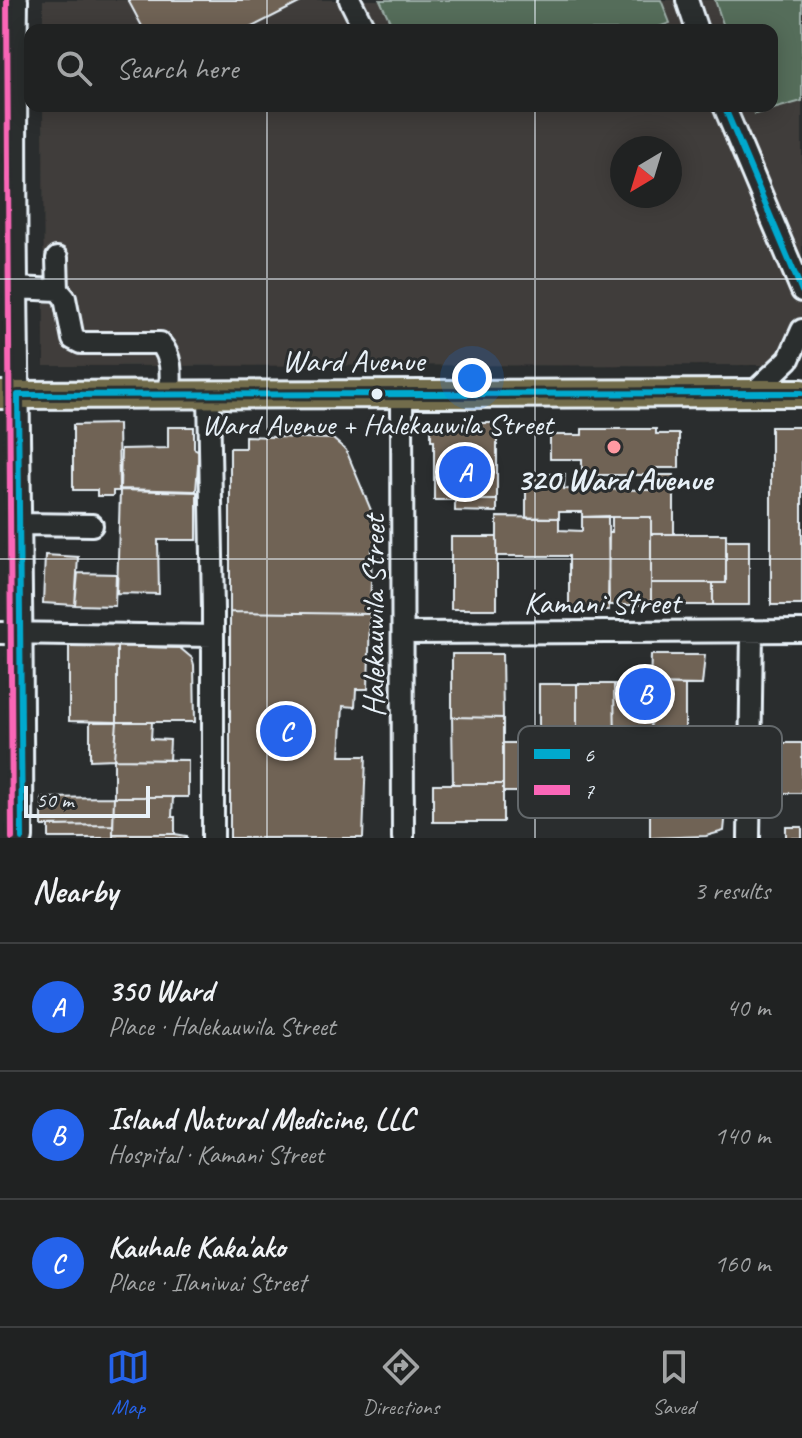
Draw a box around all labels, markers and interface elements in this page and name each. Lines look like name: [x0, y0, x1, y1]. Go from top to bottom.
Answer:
search box: [24, 24, 778, 112]
icon: search: [52, 46, 96, 90]
text: Search here: [116, 49, 238, 87]
north arrow: [610, 136, 682, 208]
street label: Ward Avenue: [282, 340, 427, 381]
your location: [452, 358, 492, 398]
marker: Ward Avenue + Halekauwila Street: [369, 386, 385, 402]
place label: Ward Avenue + Halekauwila Street: [201, 405, 556, 443]
marker: 320 Ward Avenue: [605, 438, 623, 456]
pin: A: [439, 442, 491, 502]
place label: 320 Ward Avenue: [516, 459, 715, 500]
street label: Halekauwila Street: [353, 511, 394, 717]
street label: Kamani Street: [524, 582, 684, 623]
pin: B: [619, 664, 671, 724]
pin: C: [260, 701, 312, 761]
legend: [518, 726, 782, 818]
text: 6: [584, 741, 595, 769]
text: 7: [584, 777, 595, 805]
scale bar: [24, 782, 150, 818]
text: 50 m: [36, 786, 73, 814]
text: Nearby: [32, 869, 118, 912]
text: 3 results: [694, 874, 770, 907]
text: 350 Ward: [108, 972, 213, 1010]
text: A: [51, 991, 65, 1024]
text: 40 m: [726, 991, 770, 1024]
text: Place · Halekauwila Street: [108, 1010, 335, 1043]
text: Island Natural Medicine, LLC: [108, 1100, 414, 1138]
text: B: [51, 1119, 65, 1152]
text: 140 m: [714, 1119, 770, 1152]
text: Hospital · Kamani Street: [108, 1138, 324, 1171]
text: Kauhale Kaka'ako: [108, 1228, 285, 1266]
text: C: [52, 1247, 64, 1280]
text: 160 m: [714, 1247, 770, 1280]
text: Place · Ilaniwai Street: [108, 1266, 306, 1299]
tab: Map: [106, 1345, 150, 1421]
tab: Directions: [363, 1345, 439, 1421]
tab: Saved: [652, 1345, 696, 1421]

